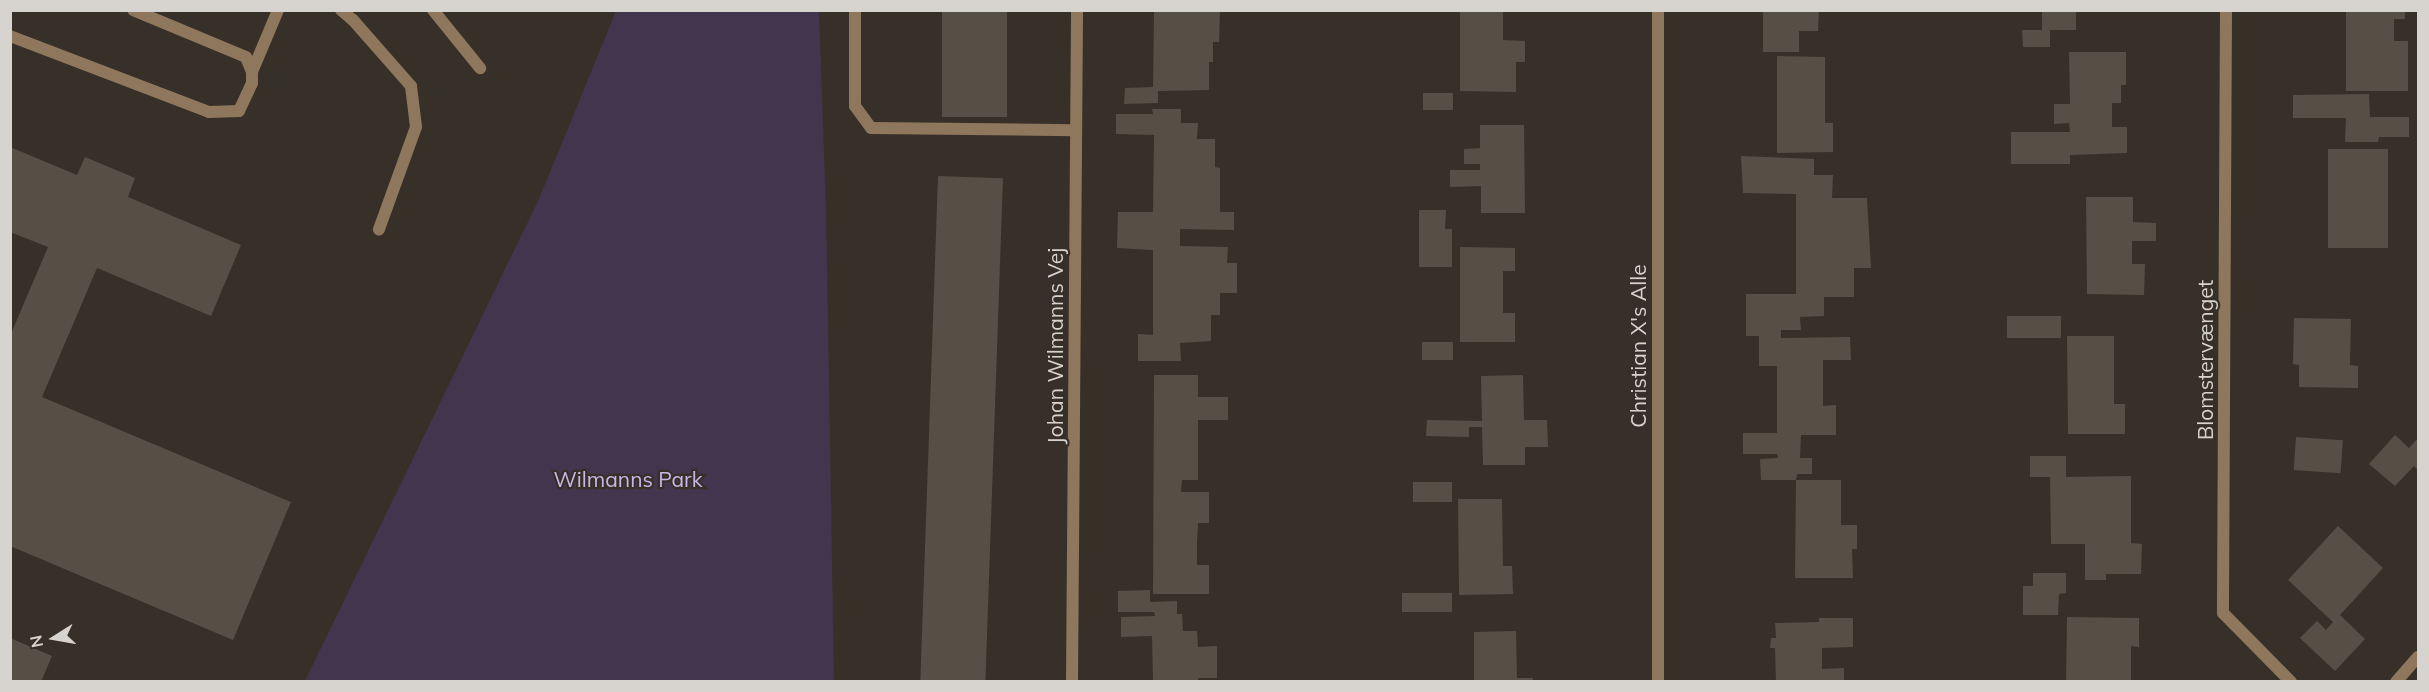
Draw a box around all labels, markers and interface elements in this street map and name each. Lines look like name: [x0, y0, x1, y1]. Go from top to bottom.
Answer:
street label: Johan Wilmanns Vej: [1042, 248, 1068, 444]
street label: Christian X's Alle: [1625, 264, 1651, 428]
street label: Blomstervænget: [2192, 280, 2218, 440]
park label: Wilmanns Park: [553, 466, 703, 492]
north arrow: [24, 608, 84, 668]
text: N: [25, 634, 47, 649]

